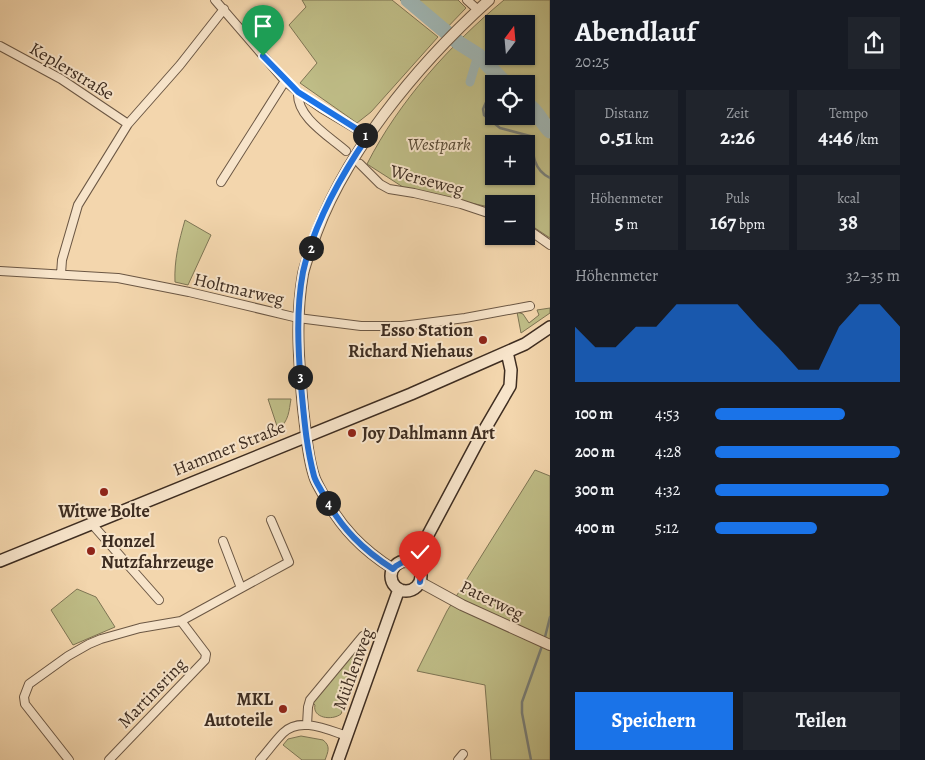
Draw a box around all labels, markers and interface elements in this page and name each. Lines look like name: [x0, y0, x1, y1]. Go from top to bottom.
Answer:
pin: [242, 5, 284, 56]
icon: arrive: [249, 12, 277, 40]
text: Abendlauf: [575, 13, 696, 51]
north arrow: [485, 15, 535, 65]
map controls: [485, 15, 535, 245]
button: share: [848, 17, 900, 69]
street label: Keplerstraße: [25, 36, 119, 106]
text: 20:25: [575, 51, 609, 73]
button: locate: [485, 75, 535, 125]
text: Distanz: [604, 104, 649, 123]
text: Zeit: [726, 104, 749, 123]
text: Tempo: [829, 104, 868, 123]
pin: 1: [352, 122, 378, 148]
text: 0.51: [599, 123, 632, 151]
text: 2:26: [720, 123, 755, 151]
text: 4:46: [818, 123, 853, 151]
text: 1: [363, 126, 368, 145]
text: km: [632, 130, 654, 149]
text: /km: [853, 130, 879, 149]
park label: Westpark: [407, 132, 471, 156]
button: +: [485, 135, 535, 185]
street label: Werseweg: [387, 158, 466, 201]
text: Höhenmeter: [590, 189, 663, 208]
text: Puls: [725, 189, 750, 208]
text: kcal: [837, 189, 860, 208]
button: −: [485, 195, 535, 245]
text: 5: [615, 208, 624, 236]
text: 167: [710, 208, 736, 236]
text: 38: [839, 208, 858, 236]
text: m: [624, 215, 638, 234]
text: bpm: [736, 215, 765, 234]
pin: 2: [298, 236, 324, 260]
text: 2: [308, 239, 315, 258]
text: Höhenmeter: [575, 265, 658, 287]
text: 32–35 m: [846, 265, 900, 287]
street label: Holtmarweg: [191, 267, 287, 311]
place label: Esso Station Richard Niehaus: [348, 318, 473, 363]
marker: Esso Station Richard Niehaus: [477, 334, 489, 346]
pin: 3: [288, 364, 312, 390]
text: 3: [297, 368, 304, 387]
text: 100 m: [575, 403, 613, 425]
text: 4:53: [655, 403, 680, 425]
street label: Hammer Straße: [169, 415, 289, 481]
place label: Joy Dahlmann Art: [362, 421, 495, 445]
marker: Joy Dahlmann Art: [346, 427, 358, 439]
text: 200 m: [575, 441, 615, 463]
text: 4:28: [655, 441, 681, 463]
text: 300 m: [575, 479, 614, 501]
text: 4:32: [655, 479, 680, 501]
marker: Witwe Bolte: [98, 486, 110, 498]
pin: 4: [316, 490, 340, 516]
text: 4: [325, 494, 332, 513]
place label: Witwe Bolte: [57, 499, 150, 523]
text: 400 m: [575, 517, 615, 539]
text: 5:12: [655, 517, 679, 539]
place label: Honzel Nutzfahrzeuge: [101, 529, 214, 574]
pin: [399, 531, 441, 582]
icon: check: [406, 538, 434, 566]
marker: Honzel Nutzfahrzeuge: [85, 545, 97, 557]
street label: Paterweg: [456, 574, 528, 626]
street label: Mühlenweg: [327, 625, 379, 713]
street label: Martinsring: [112, 653, 192, 733]
place label: MKL Autoteile: [203, 687, 273, 732]
button: Speichern: [575, 692, 733, 750]
button: Teilen: [743, 692, 900, 750]
marker: MKL Autoteile: [277, 703, 289, 715]

